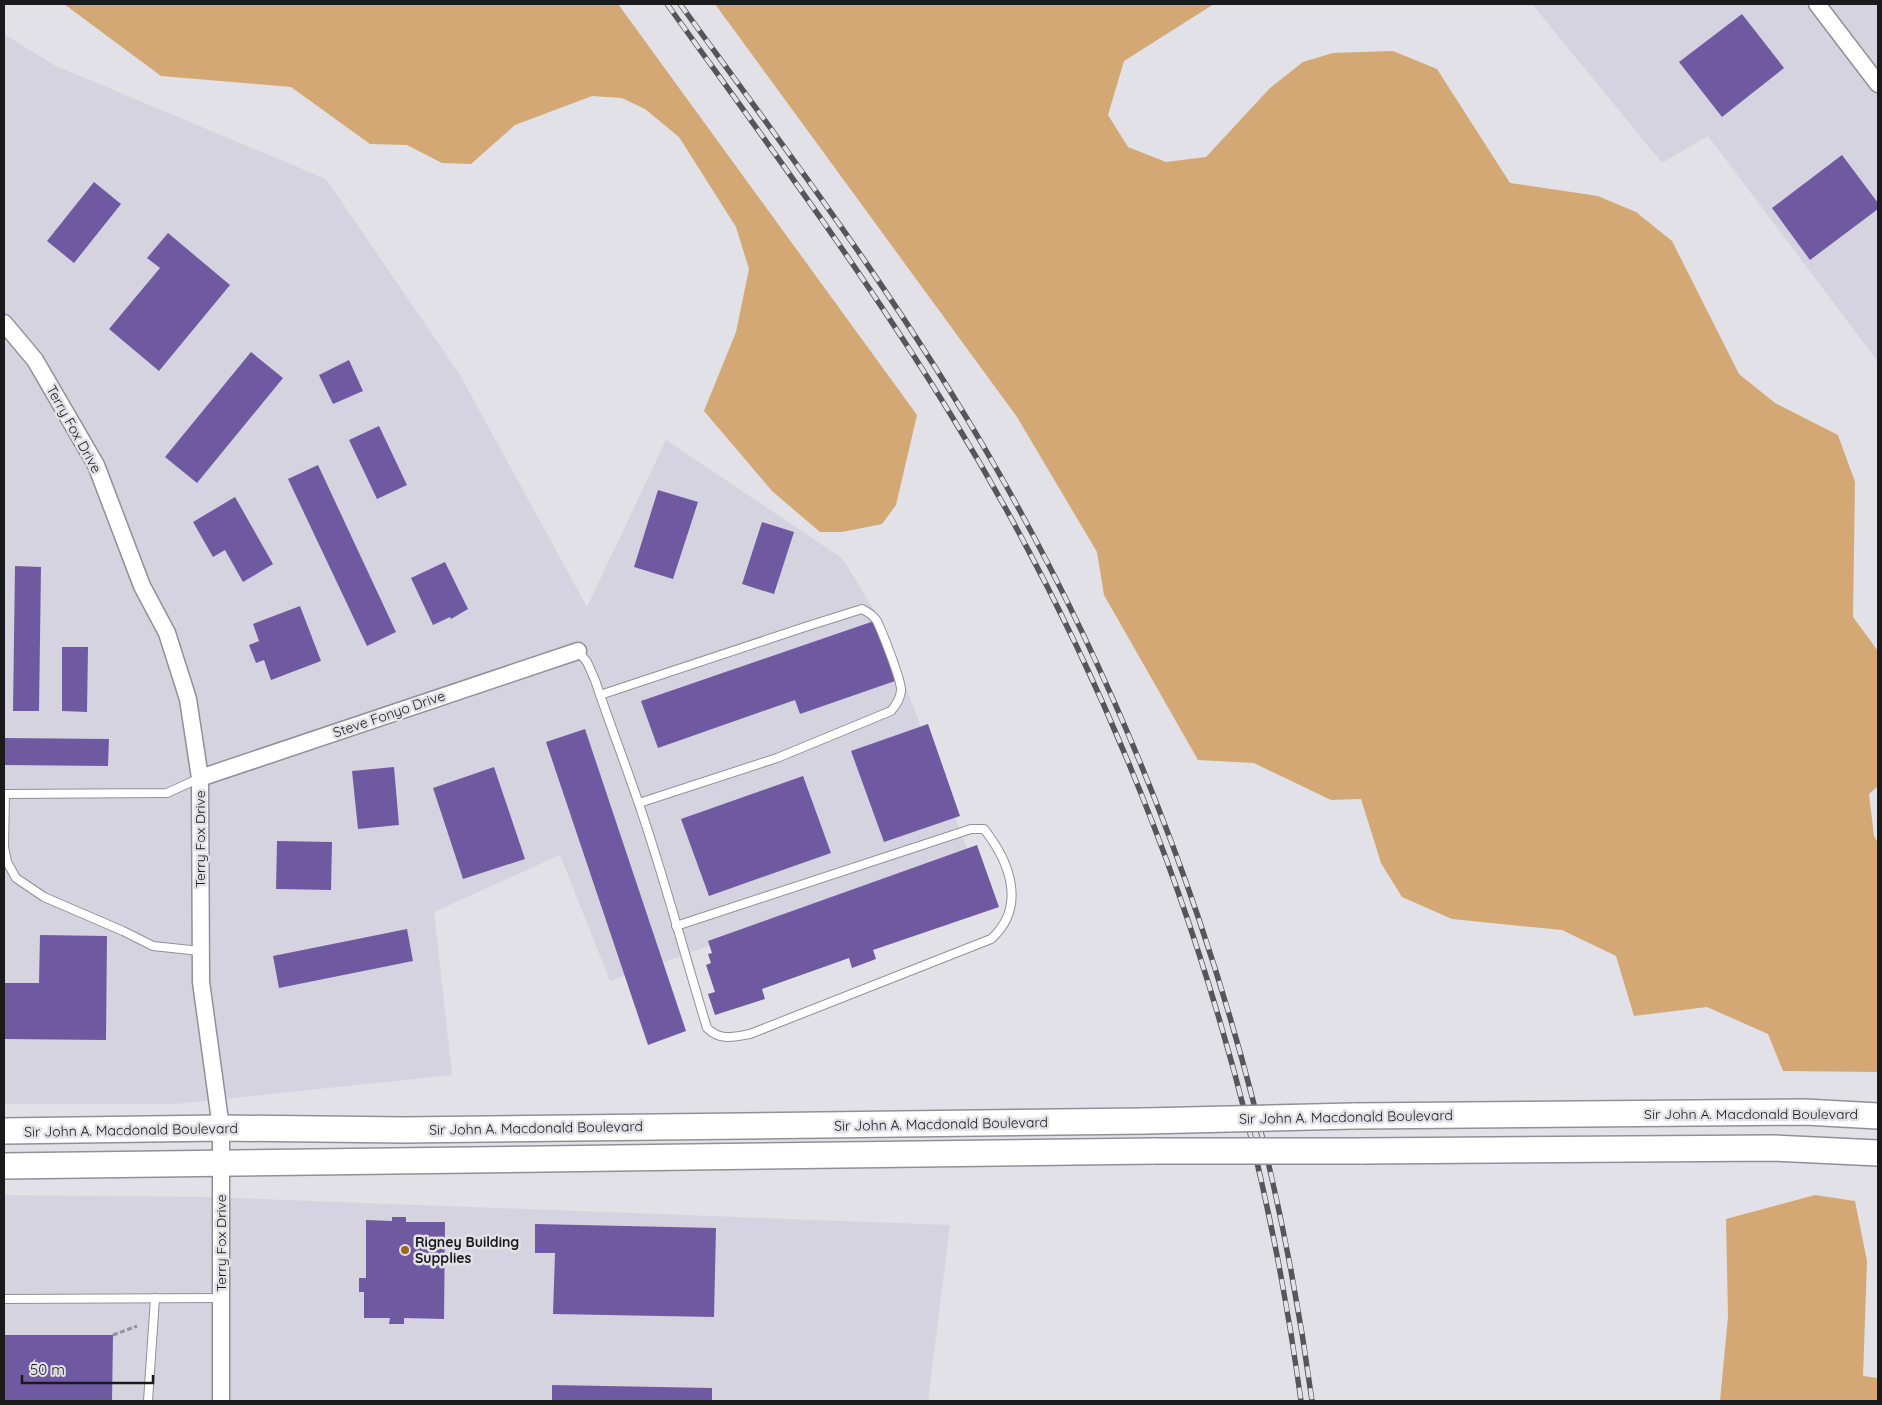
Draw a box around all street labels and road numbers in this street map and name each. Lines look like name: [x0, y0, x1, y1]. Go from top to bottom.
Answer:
street label: Terry Fox Drive: [42, 382, 106, 476]
street label: Steve Fonyo Drive: [331, 686, 448, 742]
street label: Terry Fox Drive: [191, 790, 209, 888]
street label: Sir John A. Macdonald Boulevard: [1644, 1105, 1858, 1123]
street label: Sir John A. Macdonald Boulevard: [1239, 1106, 1453, 1128]
street label: Sir John A. Macdonald Boulevard: [834, 1113, 1048, 1135]
street label: Sir John A. Macdonald Boulevard: [429, 1117, 643, 1139]
street label: Sir John A. Macdonald Boulevard: [24, 1119, 238, 1141]
street label: Terry Fox Drive: [212, 1194, 230, 1292]

